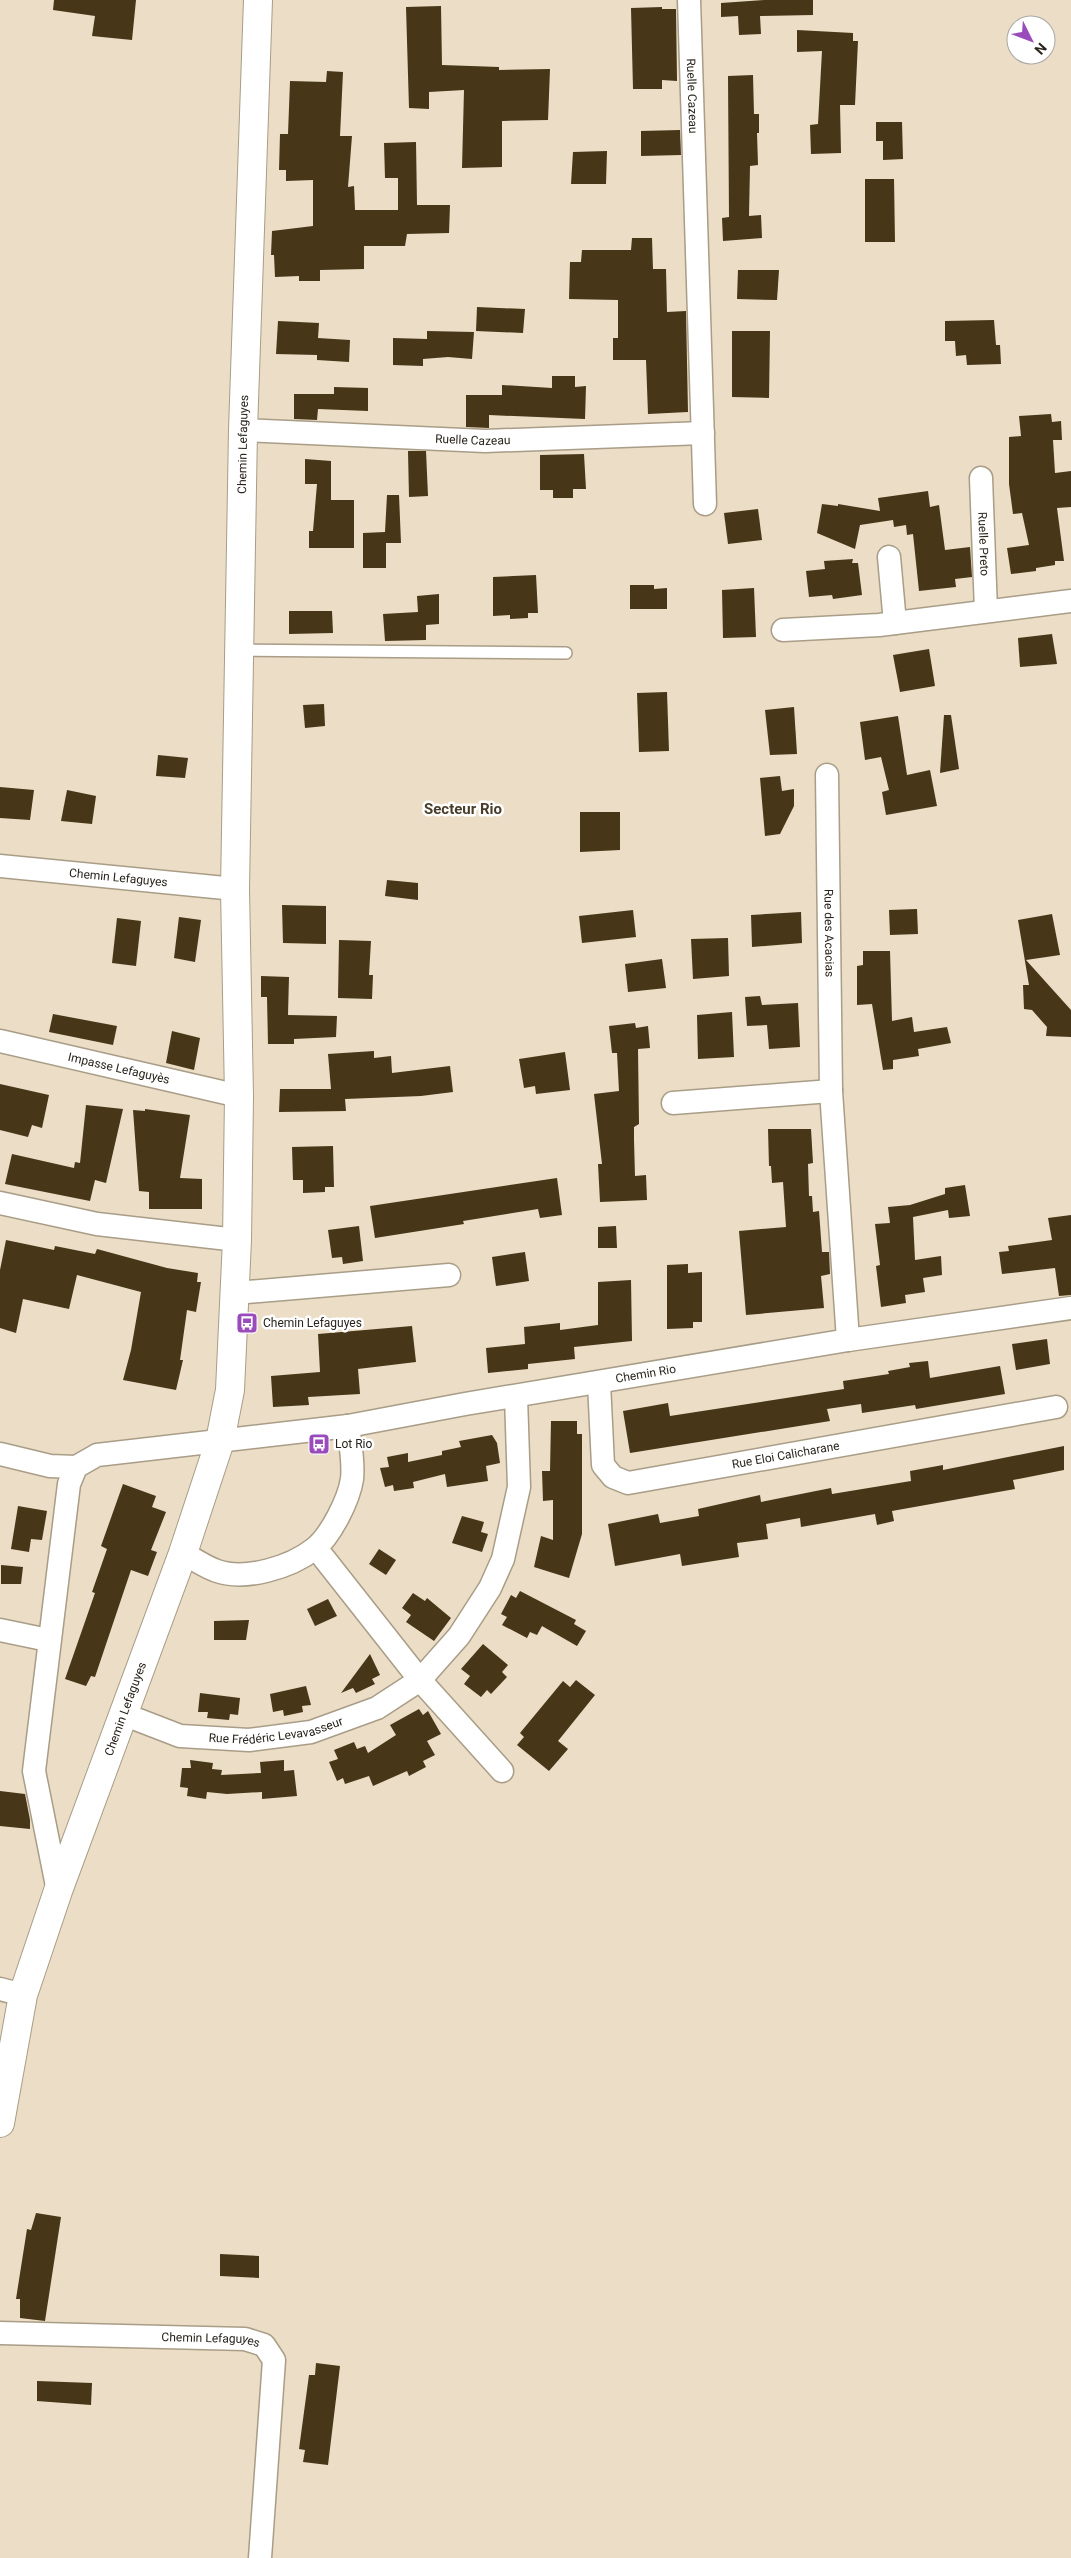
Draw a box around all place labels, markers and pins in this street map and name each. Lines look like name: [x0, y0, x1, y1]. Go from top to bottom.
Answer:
bus stop icon: Chemin Lefaguyes: [235, 1311, 259, 1335]
place label: Chemin Lefaguyes: [263, 1316, 362, 1330]
bus stop icon: Lot Rio: [307, 1432, 331, 1456]
place label: Lot Rio: [335, 1437, 373, 1451]

